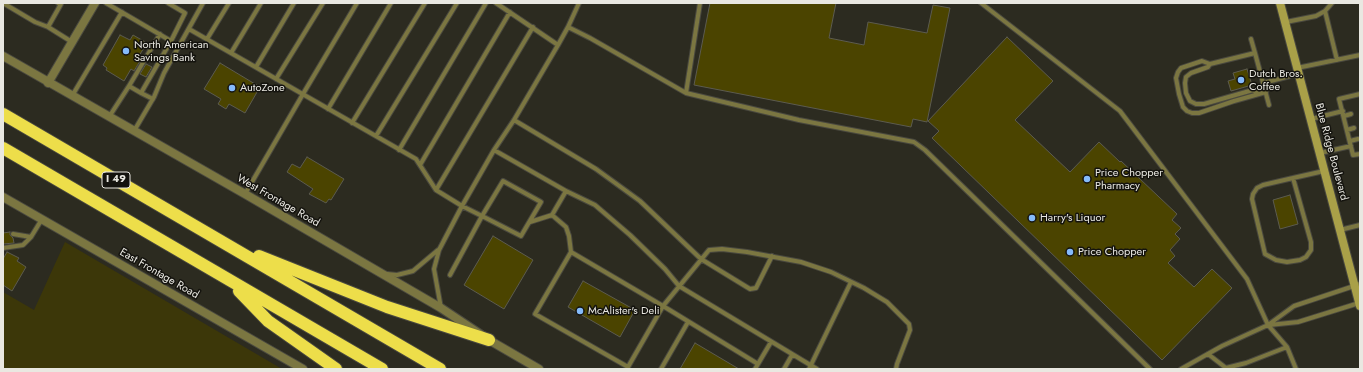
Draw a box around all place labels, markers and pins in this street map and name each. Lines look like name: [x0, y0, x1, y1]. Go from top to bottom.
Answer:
place label: North American Savings Bank: [134, 38, 208, 64]
marker: North American Savings Bank: [121, 46, 131, 56]
place label: Dutch Bros. Coffee: [1249, 67, 1303, 93]
marker: Dutch Bros. Coffee: [1236, 75, 1246, 85]
place label: AutoZone: [240, 81, 285, 95]
marker: AutoZone: [227, 83, 237, 93]
place label: Price Chopper Pharmacy: [1095, 166, 1163, 192]
marker: Price Chopper Pharmacy: [1082, 174, 1092, 184]
place label: Harry's Liquor: [1040, 211, 1105, 225]
marker: Harry's Liquor: [1027, 213, 1037, 223]
place label: Price Chopper: [1078, 245, 1146, 259]
marker: Price Chopper: [1065, 247, 1075, 257]
place label: McAlister's Deli: [588, 304, 660, 318]
marker: McAlister's Deli: [575, 306, 585, 316]

